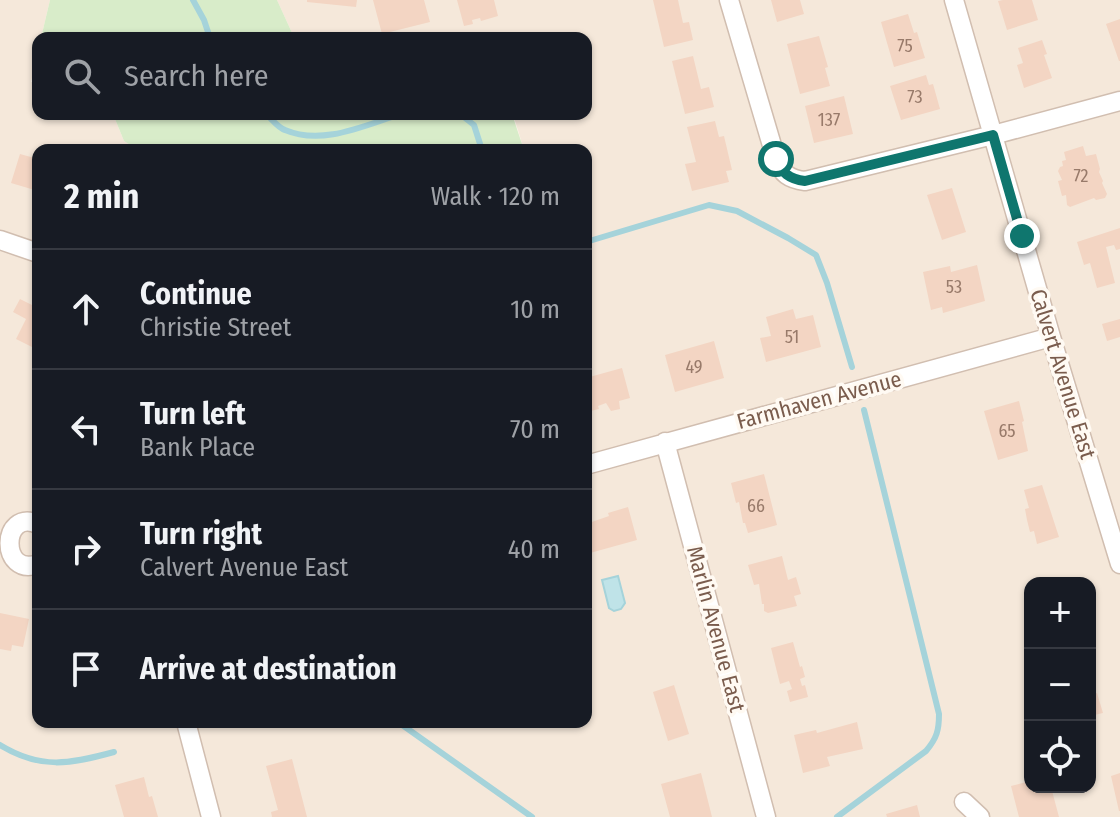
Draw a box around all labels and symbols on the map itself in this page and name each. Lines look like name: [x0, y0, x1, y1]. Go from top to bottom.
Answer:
house number: 75: [897, 35, 913, 57]
house number: 73: [907, 86, 923, 108]
house number: 137: [818, 109, 840, 131]
route start: [758, 141, 794, 177]
house number: 72: [1073, 165, 1089, 187]
route end: [1004, 218, 1040, 254]
house number: 53: [946, 276, 962, 298]
street label: Calvert Avenue East: [1024, 286, 1102, 463]
house number: 51: [785, 326, 799, 348]
house number: 49: [685, 356, 703, 378]
street label: Farmhaven Avenue: [734, 365, 904, 435]
house number: 65: [998, 420, 1016, 442]
house number: 66: [747, 495, 765, 517]
street label: Marlin Avenue East: [681, 543, 751, 716]

